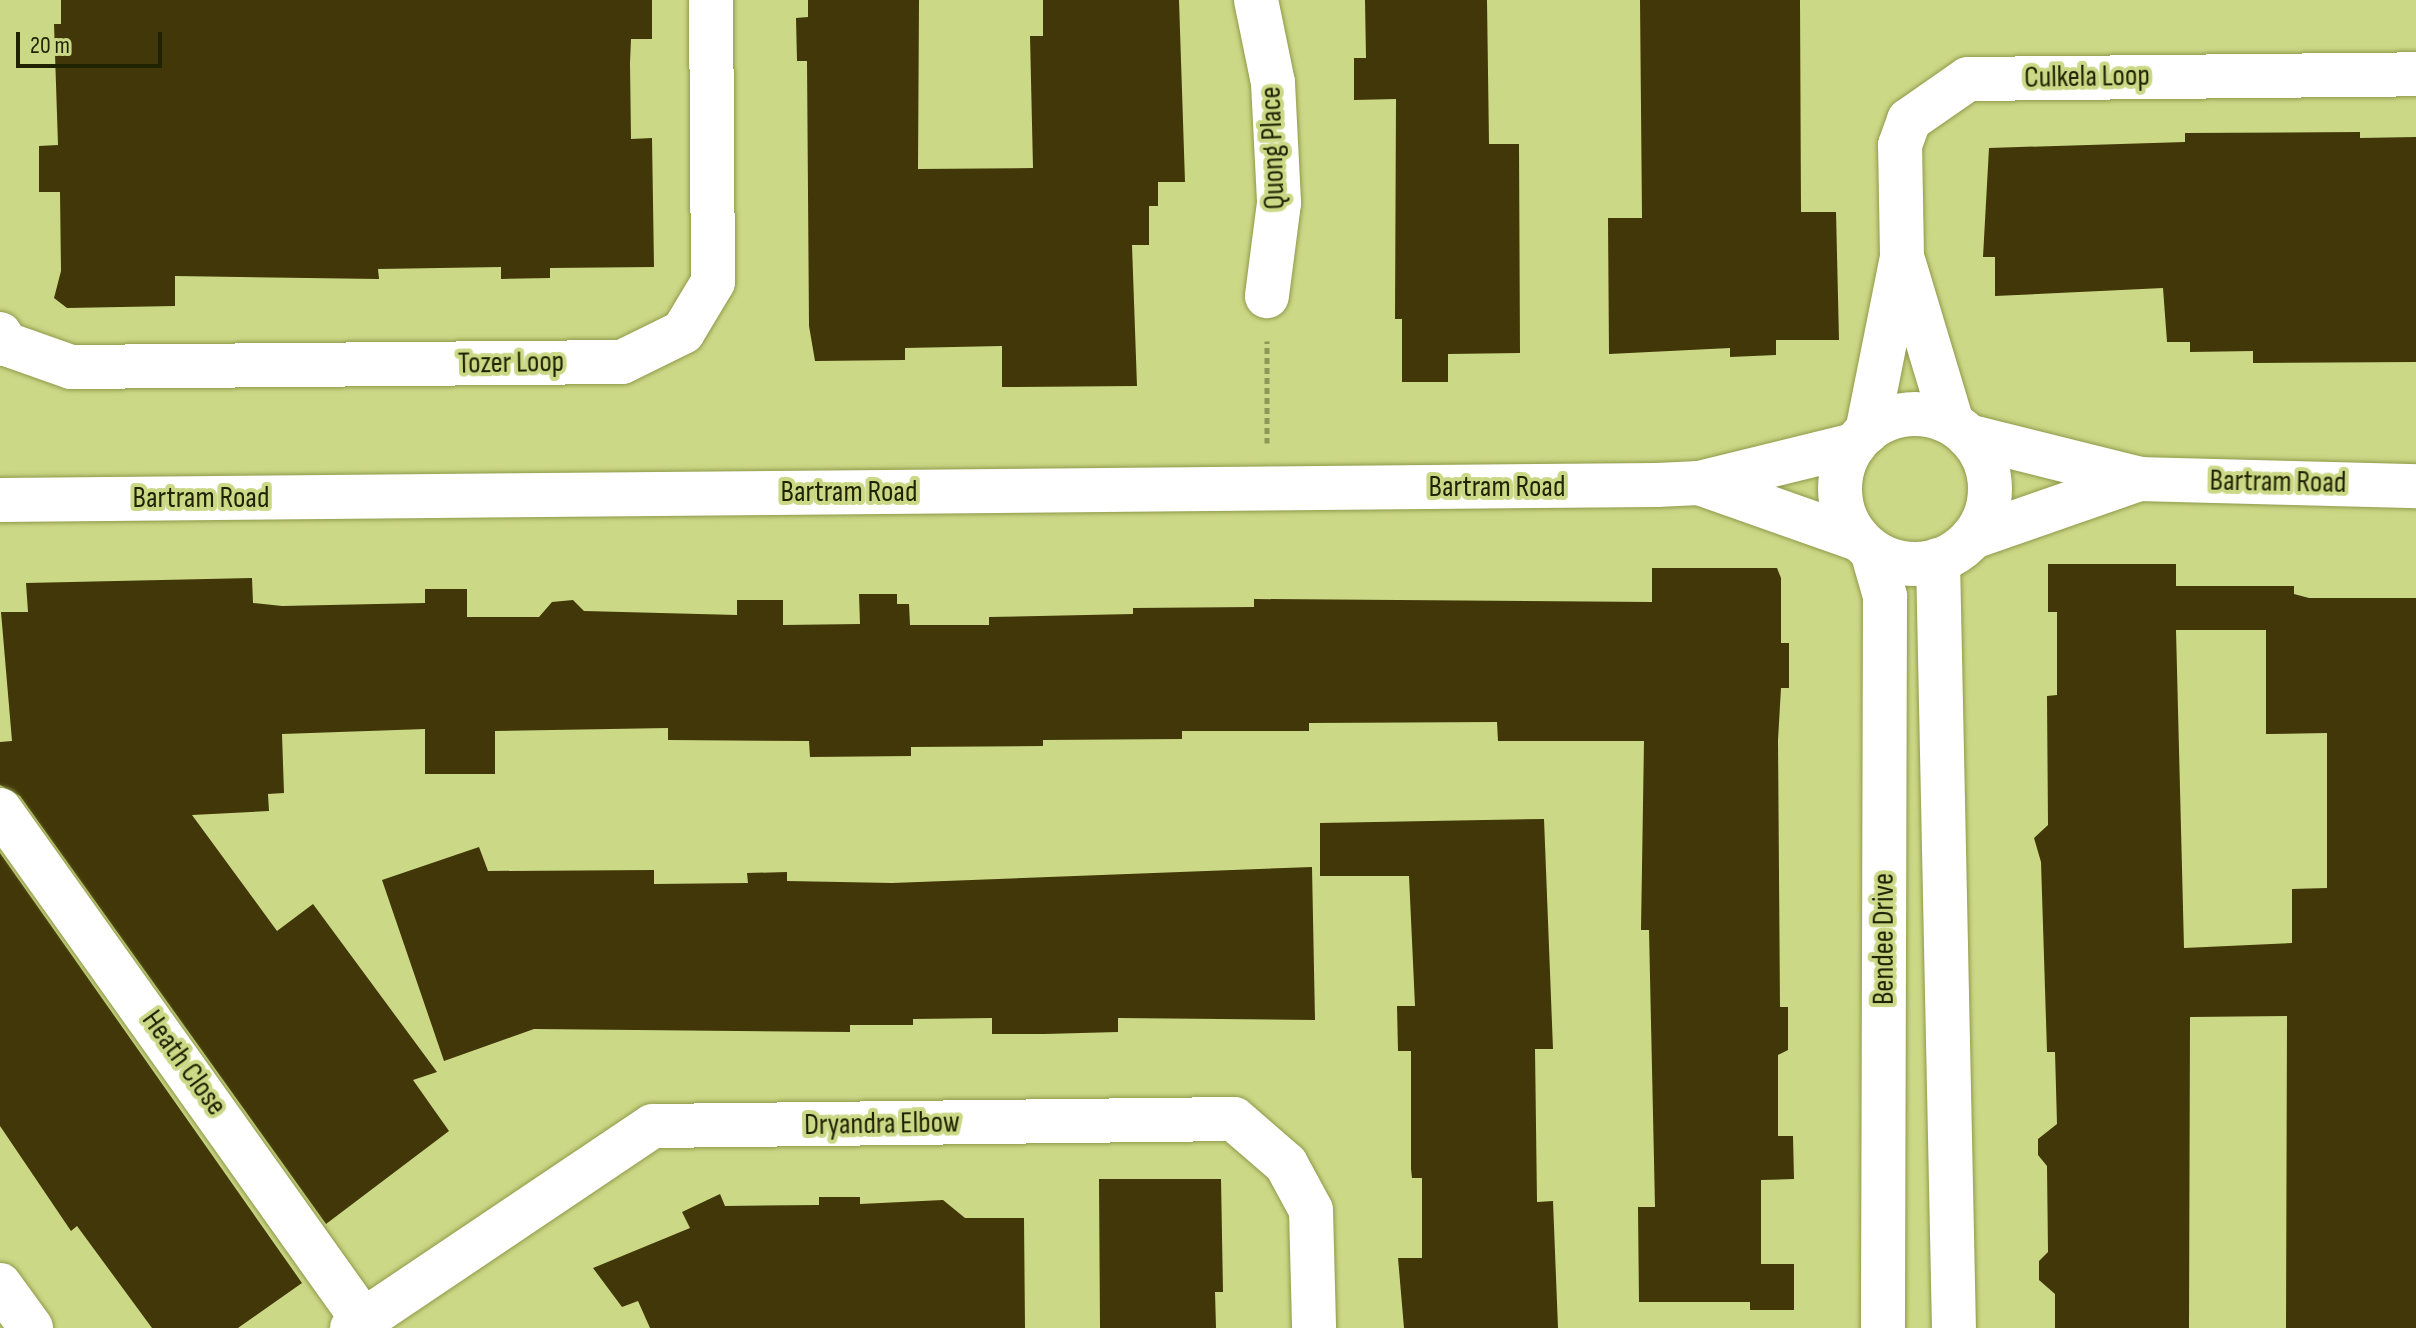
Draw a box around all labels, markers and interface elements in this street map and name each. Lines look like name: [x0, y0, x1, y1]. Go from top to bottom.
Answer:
scale bar: [20, 16, 166, 66]
text: 20 m: [30, 31, 70, 60]
street label: Culkela Loop: [2024, 58, 2150, 96]
street label: Quong Place: [1253, 86, 1293, 210]
street label: Tozer Loop: [458, 344, 564, 382]
street label: Bartram Road: [2209, 463, 2347, 501]
street label: Bartram Road: [1429, 469, 1565, 505]
street label: Bartram Road: [781, 474, 917, 510]
street label: Bartram Road: [133, 480, 269, 516]
street label: Bendee Drive: [1866, 873, 1902, 1005]
street label: Heath Close: [134, 1003, 234, 1123]
street label: Dryandra Elbow: [804, 1105, 960, 1143]

